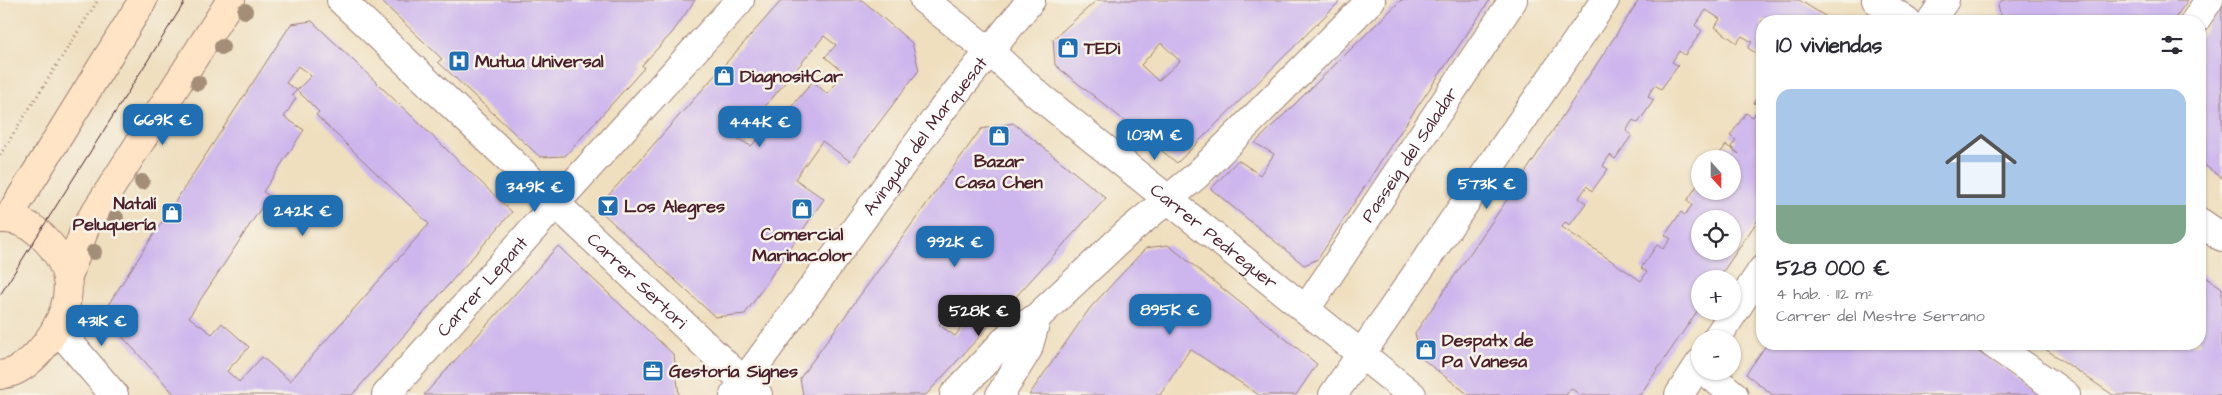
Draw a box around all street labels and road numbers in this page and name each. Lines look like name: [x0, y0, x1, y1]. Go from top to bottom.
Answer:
street label: Avinguda del Marquesat: [857, 51, 994, 221]
street label: Passeig del Saladar: [1356, 82, 1464, 227]
street label: Carrer Pedreguer: [1145, 178, 1283, 295]
street label: Carrer Sertori: [581, 227, 693, 335]
street label: Carrer Lepant: [431, 231, 534, 342]

